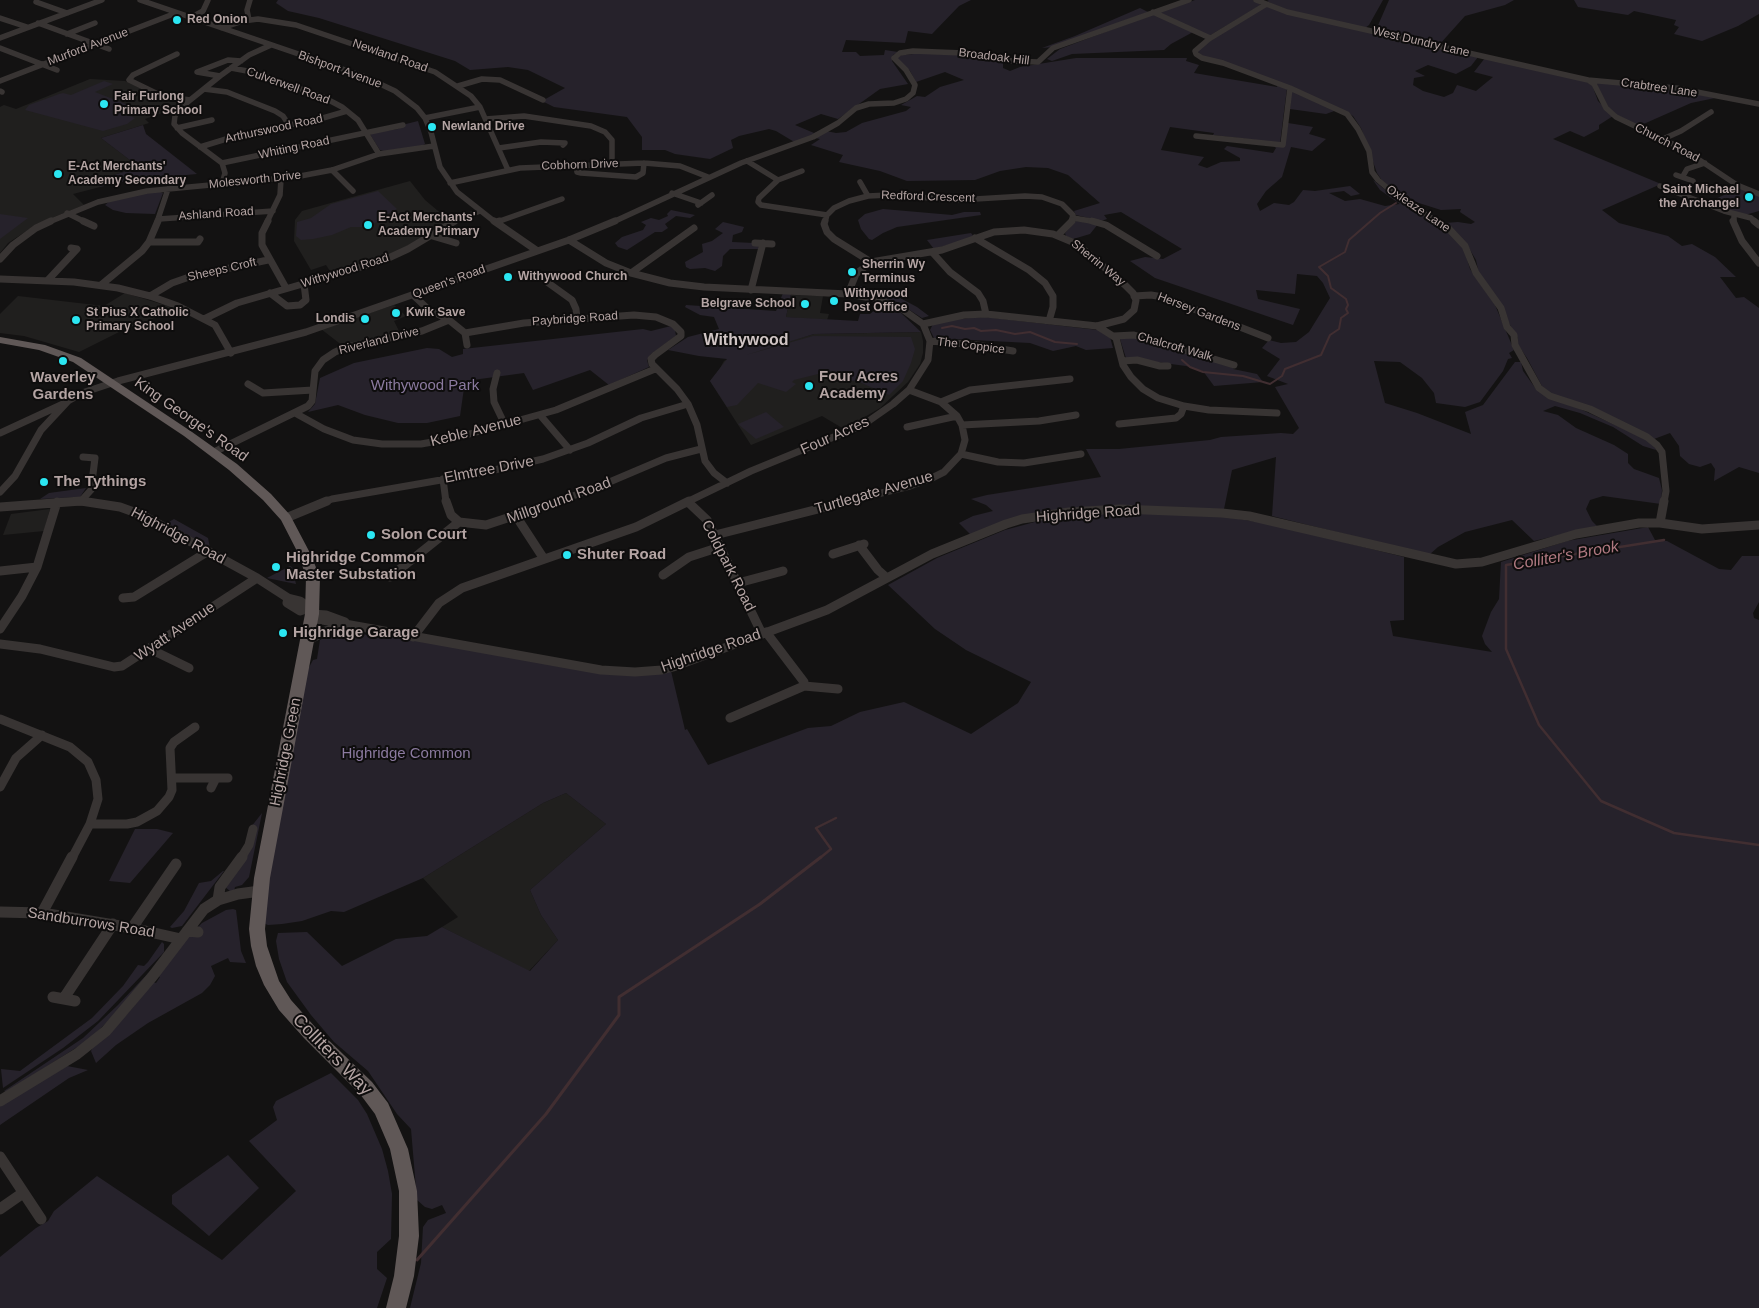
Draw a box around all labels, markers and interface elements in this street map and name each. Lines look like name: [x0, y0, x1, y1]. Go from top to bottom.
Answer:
place label: Red Onion: [187, 13, 248, 27]
marker: Red Onion: [171, 14, 183, 26]
street label: West Dundry Lane: [1371, 24, 1471, 60]
street label: Murford Avenue: [46, 25, 130, 69]
street label: Newland Road: [350, 36, 430, 76]
street label: Broadoak Hill: [958, 46, 1030, 68]
street label: Bishport Avenue: [296, 48, 384, 92]
street label: Culverwell Road: [244, 64, 332, 108]
street label: Crabtree Lane: [1620, 76, 1698, 100]
place label: Fair Furlong Primary School: [114, 90, 202, 118]
marker: Fair Furlong Primary School: [98, 98, 110, 110]
street label: Arthurswood Road: [224, 112, 324, 146]
place label: Newland Drive: [442, 120, 525, 134]
marker: Newland Drive: [426, 121, 438, 133]
street label: Church Road: [1632, 121, 1702, 165]
street label: Whiting Road: [257, 133, 331, 163]
street label: Cobhorn Drive: [541, 156, 619, 174]
place label: E-Act Merchants' Academy Secondary: [68, 160, 186, 188]
marker: E-Act Merchants' Academy Secondary: [52, 168, 64, 180]
street label: Molesworth Drive: [208, 168, 302, 192]
street label: Oxleaze Lane: [1383, 182, 1453, 236]
place label: Saint Michael the Archangel: [1659, 183, 1739, 211]
street label: Redford Crescent: [881, 188, 975, 206]
marker: Saint Michael the Archangel: [1743, 191, 1755, 203]
street label: Ashland Road: [178, 204, 254, 224]
place label: E-Act Merchants' Academy Primary: [378, 211, 479, 239]
marker: E-Act Merchants' Academy Primary: [362, 219, 374, 231]
street label: Sherrin Way: [1068, 237, 1128, 289]
street label: Withywood Road: [300, 251, 390, 291]
street label: Sheeps Croft: [186, 255, 258, 285]
place label: Sherrin Wy Terminus: [862, 258, 925, 286]
street label: Queen's Road: [411, 262, 487, 302]
marker: Sherrin Wy Terminus: [846, 266, 858, 278]
place label: Withywood Church: [518, 270, 627, 284]
marker: Withywood Church: [502, 271, 514, 283]
place label: Withywood Post Office: [844, 287, 908, 315]
street label: Hersey Gardens: [1156, 290, 1242, 334]
marker: Withywood Post Office: [828, 295, 840, 307]
place label: Belgrave School: [701, 297, 795, 311]
marker: Belgrave School: [799, 298, 811, 310]
place label: St Pius X Catholic Primary School: [86, 306, 189, 334]
place label: Kwik Save: [406, 306, 465, 320]
marker: Kwik Save: [390, 307, 402, 319]
street label: Paybridge Road: [532, 309, 618, 329]
place label: Londis: [316, 312, 355, 326]
marker: Londis: [359, 313, 371, 325]
marker: St Pius X Catholic Primary School: [70, 314, 82, 326]
street label: Riverland Drive: [337, 324, 421, 358]
street label: Chalcroft Walk: [1136, 329, 1214, 365]
district label: Withywood: [703, 331, 789, 351]
street label: The Coppice: [936, 335, 1006, 357]
marker: Waverley Gardens: [57, 355, 69, 367]
place label: Four Acres Academy: [819, 368, 898, 403]
place label: Waverley Gardens: [30, 369, 96, 404]
street label: King George's Road: [131, 374, 251, 466]
park label: Withywood Park: [371, 377, 479, 395]
marker: Four Acres Academy: [803, 380, 815, 392]
street label: Keble Avenue: [429, 411, 523, 451]
street label: Four Acres: [798, 413, 872, 459]
street label: Elmtree Drive: [443, 452, 535, 488]
street label: Turtlegate Avenue: [813, 468, 935, 518]
place label: The Tythings: [54, 473, 146, 491]
street label: Millground Road: [505, 474, 613, 528]
marker: The Tythings: [38, 476, 50, 488]
street label: Highridge Road: [1035, 501, 1141, 527]
street label: Highridge Road: [128, 504, 228, 568]
street label: Coldpark Road: [697, 517, 759, 615]
place label: Solon Court: [381, 526, 467, 544]
marker: Solon Court: [365, 529, 377, 541]
water label: Colliter's Brook: [1512, 537, 1620, 575]
place label: Shuter Road: [577, 546, 666, 564]
place label: Highridge Common Master Substation: [286, 549, 425, 584]
marker: Shuter Road: [561, 549, 573, 561]
marker: Highridge Common Master Substation: [270, 561, 282, 573]
street label: Wyatt Avenue: [131, 599, 219, 665]
place label: Highridge Garage: [293, 624, 419, 642]
street label: Highridge Road: [659, 626, 763, 676]
marker: Highridge Garage: [277, 627, 289, 639]
street label: Highridge Green: [267, 696, 305, 808]
park label: Highridge Common: [341, 745, 471, 763]
street label: Sandburrows Road: [26, 904, 156, 942]
street label: Colliters Way: [288, 1010, 376, 1100]

